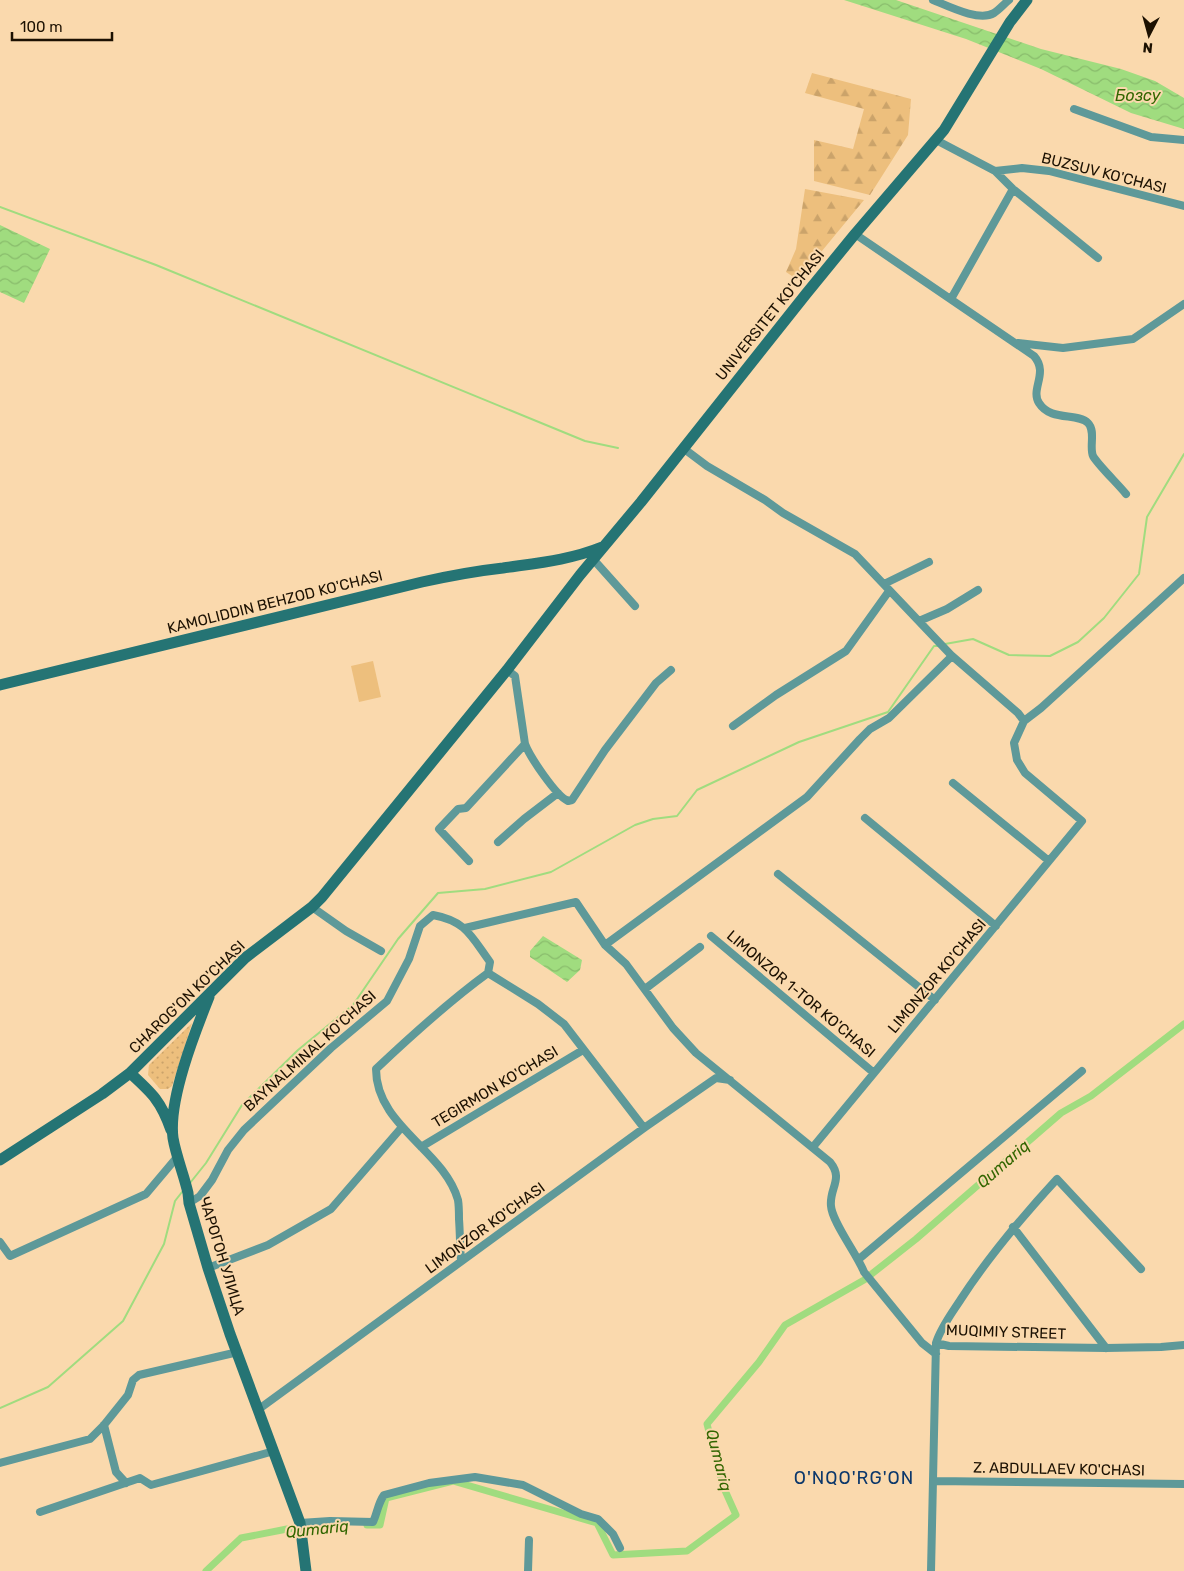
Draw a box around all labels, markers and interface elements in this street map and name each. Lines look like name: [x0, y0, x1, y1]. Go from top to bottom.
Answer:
scale bar: [12, 10, 112, 42]
north arrow: [1124, 10, 1174, 60]
text: 100 m: [20, 18, 62, 36]
text: N: [1142, 38, 1154, 56]
water label: Бозсу: [1115, 86, 1162, 105]
street label: BUZSUV KO'CHASI: [1040, 149, 1168, 197]
street label: UNIVERSITET KO'CHASI: [712, 246, 828, 384]
street label: KAMOLIDDIN BEHZOD KO'CHASI: [165, 566, 385, 638]
street label: LIMONZOR KO'CHASI: [884, 915, 990, 1037]
street label: LIMONZOR 1-TOR KO'CHASI: [723, 927, 879, 1061]
street label: CHAROG'ON KO'CHASI: [125, 937, 249, 1057]
street label: BAYNALMINAL KO'CHASI: [240, 987, 380, 1115]
street label: TEGIRMON KO'CHASI: [429, 1042, 561, 1132]
water label: Qumariq: [973, 1136, 1034, 1192]
street label: LIMONZOR KO'CHASI: [422, 1179, 548, 1277]
street label: ЧАРОГОН УЛИЦА: [195, 1195, 249, 1317]
street label: MUQIMIY STREET: [946, 1321, 1067, 1343]
water label: Qumariq: [702, 1427, 736, 1494]
street label: Z. ABDULLAEV KO'CHASI: [973, 1459, 1145, 1479]
district label: O'NQO'RG'ON: [794, 1467, 914, 1489]
water label: Qumariq: [284, 1516, 350, 1542]

